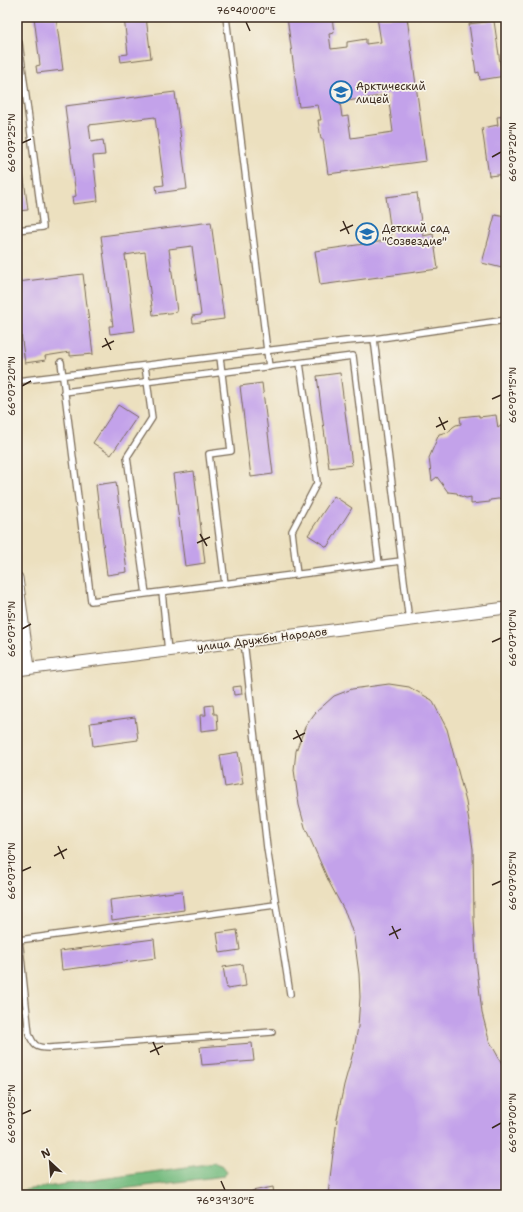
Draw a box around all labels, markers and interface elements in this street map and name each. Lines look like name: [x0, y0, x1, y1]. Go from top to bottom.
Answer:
text: 76°40'00"E: [216, 4, 276, 17]
school or university icon: Арктический лицей: [328, 79, 354, 105]
place label: Арктический лицей: [356, 79, 426, 107]
text: 66°07'25"N: [5, 113, 18, 173]
text: 66°07'20"N: [506, 122, 519, 182]
school or university icon: Детский сад "Созвездие": [354, 221, 380, 247]
place label: Детский сад "Созвездие": [382, 221, 450, 249]
text: 66°07'20"N: [5, 356, 18, 416]
text: 66°07'15"N: [506, 367, 519, 423]
text: 66°07'15"N: [5, 601, 18, 657]
text: 66°07'10"N: [506, 609, 519, 667]
street label: улица Дружбы Народов: [196, 624, 328, 655]
text: 66°07'10"N: [5, 842, 18, 900]
text: 66°07'05"N: [506, 851, 519, 911]
text: 66°07'05"N: [5, 1084, 18, 1144]
text: 66°07'00"N: [506, 1093, 519, 1153]
north arrow: [30, 1142, 70, 1182]
text: N: [39, 1145, 53, 1162]
text: 76°39'30"E: [196, 1194, 254, 1207]

